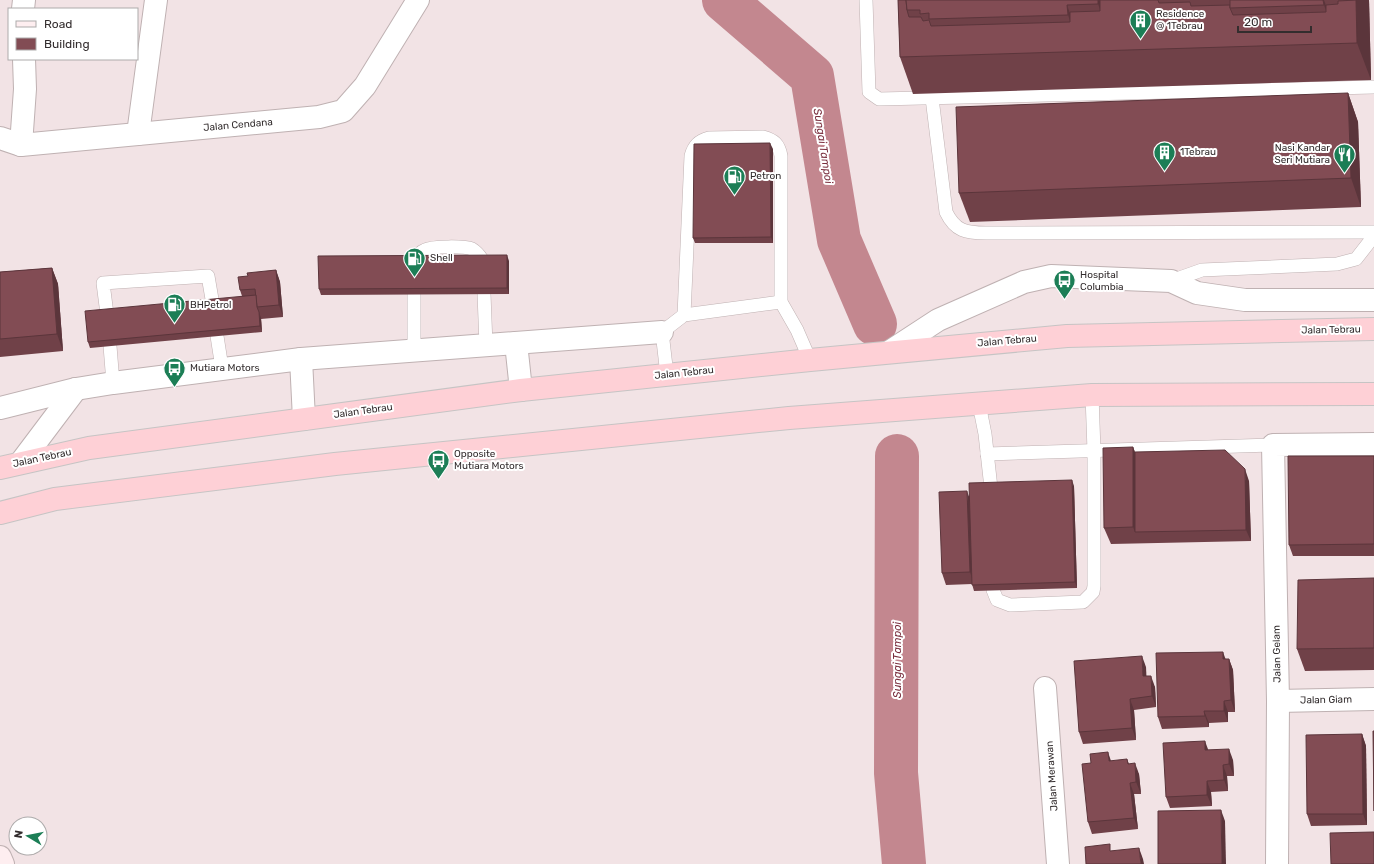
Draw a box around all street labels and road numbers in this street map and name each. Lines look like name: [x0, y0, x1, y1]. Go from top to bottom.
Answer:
street label: Jalan Cendana: [203, 116, 273, 134]
street label: Jalan Tebrau: [1301, 323, 1361, 337]
street label: Jalan Tebrau: [977, 332, 1037, 350]
street label: Jalan Tebrau: [654, 364, 714, 382]
street label: Jalan Tebrau: [333, 401, 393, 421]
street label: Jalan Tebrau: [12, 446, 72, 470]
street label: Jalan Gelam: [1270, 625, 1284, 683]
street label: Jalan Giam: [1300, 694, 1352, 706]
street label: Jalan Merawan: [1044, 740, 1060, 812]

